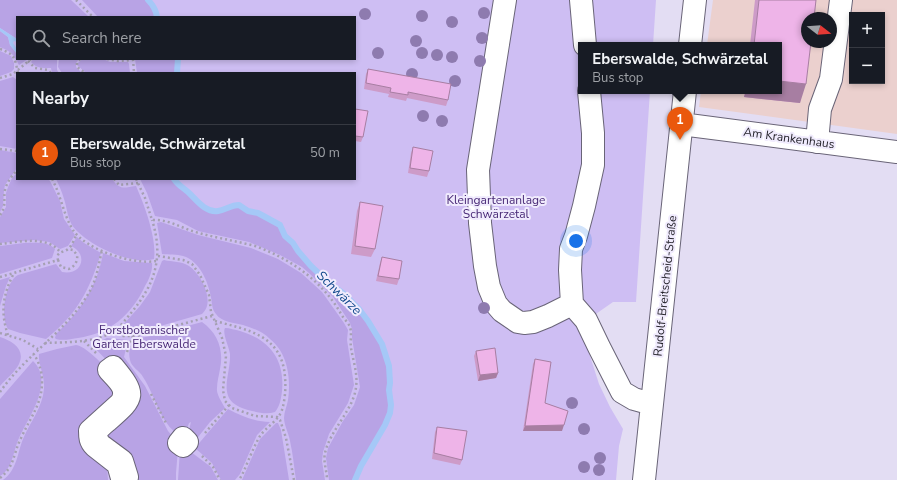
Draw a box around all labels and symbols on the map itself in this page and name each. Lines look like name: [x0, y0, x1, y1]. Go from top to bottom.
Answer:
north arrow: [801, 12, 837, 48]
pin: 1: [667, 107, 693, 140]
street label: Am Krankenhaus: [742, 124, 836, 152]
park label: Kleingartenanlage Schwärzetal: [447, 192, 545, 222]
street label: Rudolf-Breitscheid-Straße: [650, 215, 680, 357]
your location: [566, 231, 586, 251]
water label: Schwärze: [312, 267, 366, 319]
park label: Forstbotanischer Garten Eberswalde: [92, 322, 196, 352]

